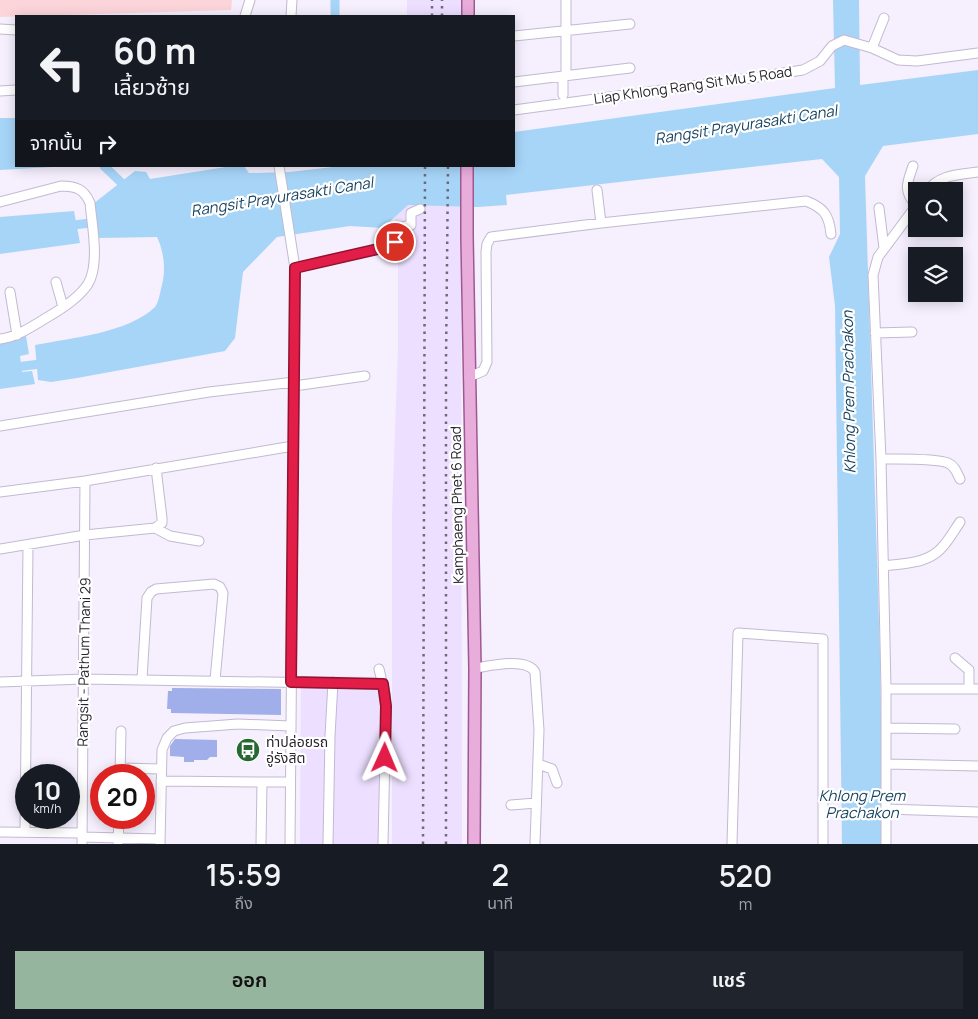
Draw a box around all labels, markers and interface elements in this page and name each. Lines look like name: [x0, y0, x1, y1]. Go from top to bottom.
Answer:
text: 60 m: [113, 27, 196, 75]
icon: left: [30, 35, 95, 100]
street label: Liap Khlong Rang Sit Mu 5 Road: [593, 61, 793, 108]
text: เลี้ยวซ้าย: [113, 72, 190, 102]
water label: Rangsit Prayurasakti Canal: [653, 99, 841, 149]
text: จากนั้น: [30, 130, 83, 156]
icon: right: [93, 130, 121, 158]
water label: Rangsit Prayurasakti Canal: [189, 171, 377, 221]
map controls: [908, 182, 963, 302]
button: search: [908, 182, 963, 237]
pin: [374, 221, 416, 263]
icon: arrive: [381, 228, 409, 256]
button: layers: [908, 247, 963, 302]
water label: Khlong Prem Prachakon: [837, 309, 860, 474]
street label: Kamphaeng Phet 6 Road: [446, 426, 467, 584]
street label: Rangsit - Pathum Thani 29: [73, 577, 94, 747]
position arrow: [358, 731, 410, 783]
place label: ท่าปล่อยรถ อู่รังสิต: [266, 732, 328, 767]
bus stop icon: ท่าปล่อยรถ อู่รังสิต: [235, 737, 261, 763]
speed limit sign: 20: [90, 764, 155, 829]
text: 10: [34, 773, 61, 808]
water label: Khlong Prem Prachakon: [819, 785, 907, 823]
text: km/h: [34, 800, 61, 817]
text: 15:59: [206, 854, 282, 895]
text: 2: [491, 854, 509, 895]
text: 520: [719, 855, 772, 896]
text: ถึง: [235, 892, 253, 914]
text: นาที: [487, 892, 513, 914]
text: m: [739, 893, 752, 915]
button: ออก: [15, 951, 484, 1009]
button: แชร์: [494, 951, 963, 1009]

